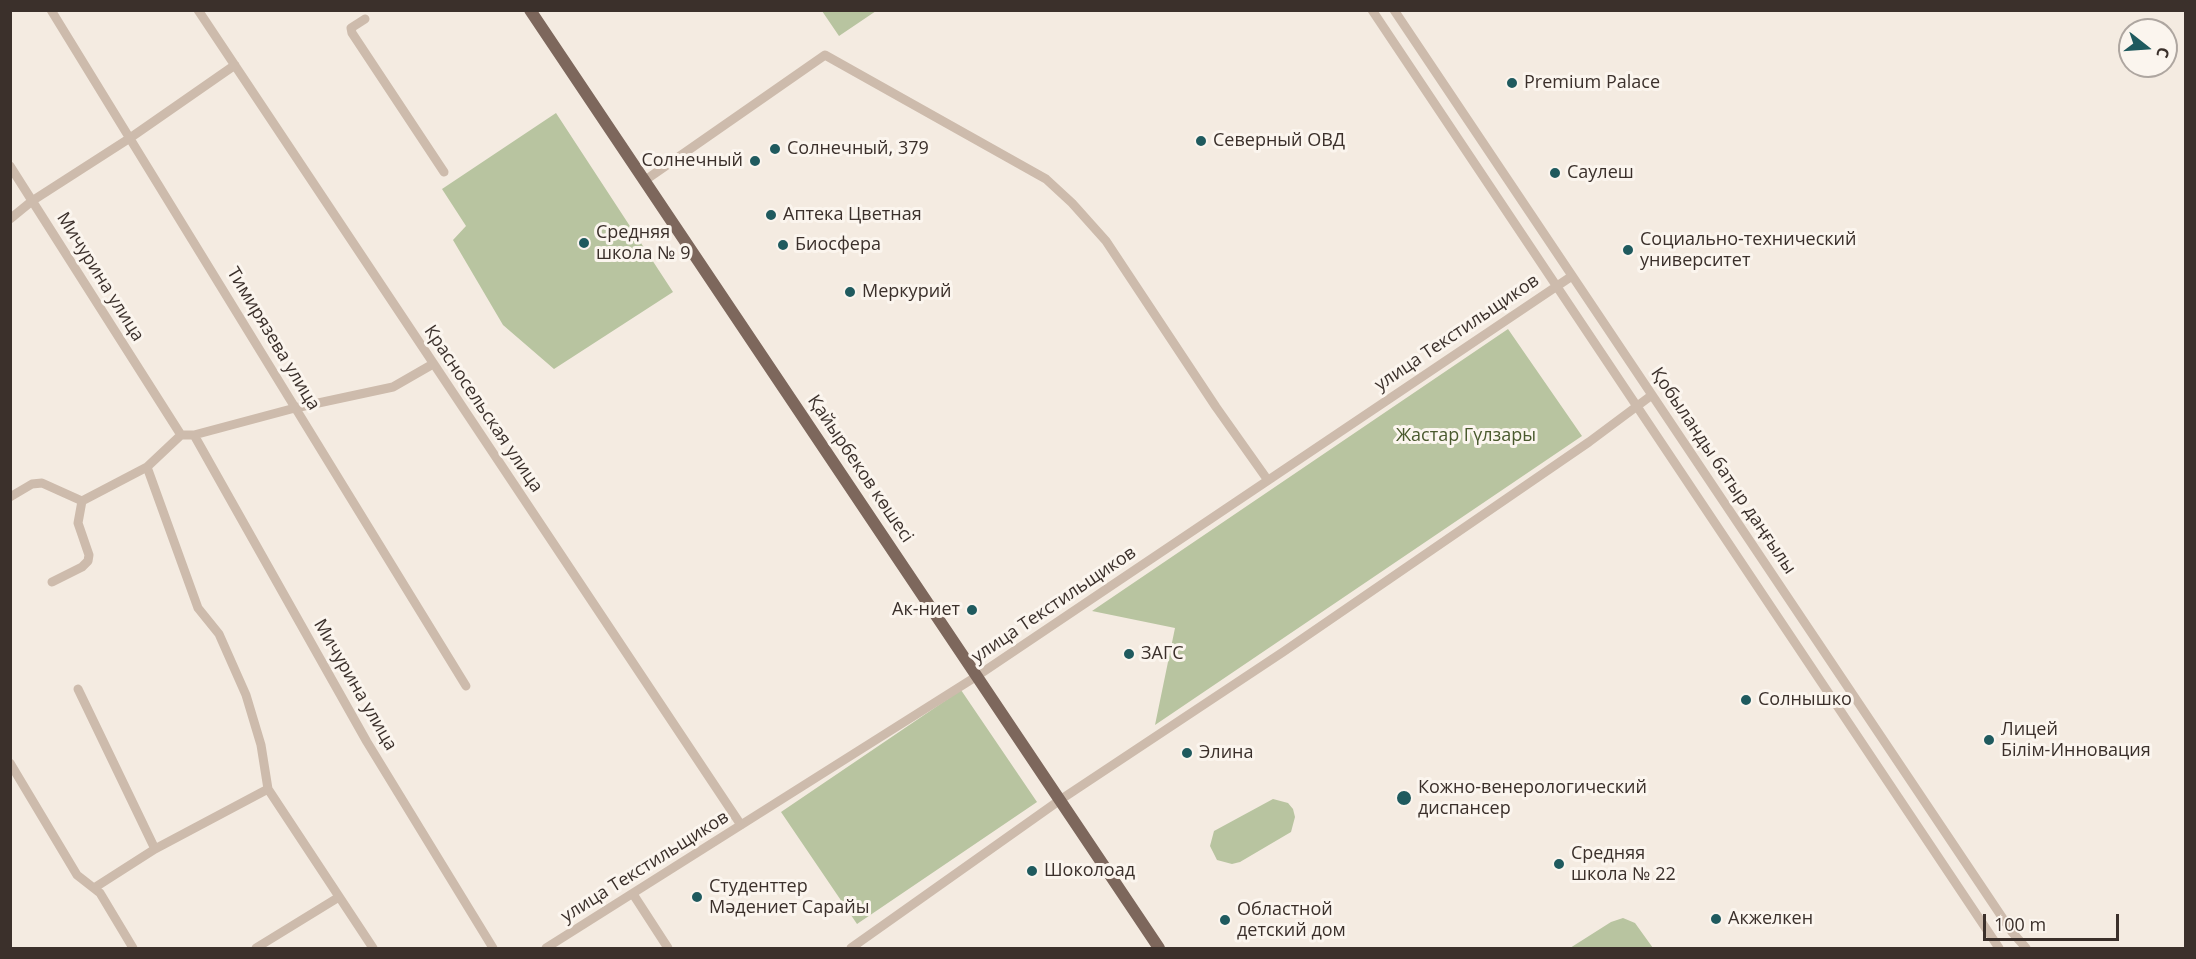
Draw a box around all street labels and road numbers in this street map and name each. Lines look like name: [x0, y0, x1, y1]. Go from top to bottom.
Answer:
street label: Мичурина улица: [52, 208, 148, 346]
street label: Тимирязева улица: [222, 264, 324, 414]
street label: улица Текстильщиков: [1371, 270, 1543, 396]
street label: Красносельская улица: [419, 321, 547, 497]
street label: Қобыланды батыр даңғылы: [1646, 364, 1800, 578]
street label: Қайырбеков көшесі: [803, 391, 917, 547]
street label: улица Текстильщиков: [968, 542, 1140, 668]
street label: Мичурина улица: [309, 615, 401, 755]
street label: улица Текстильщиков: [557, 807, 733, 927]

